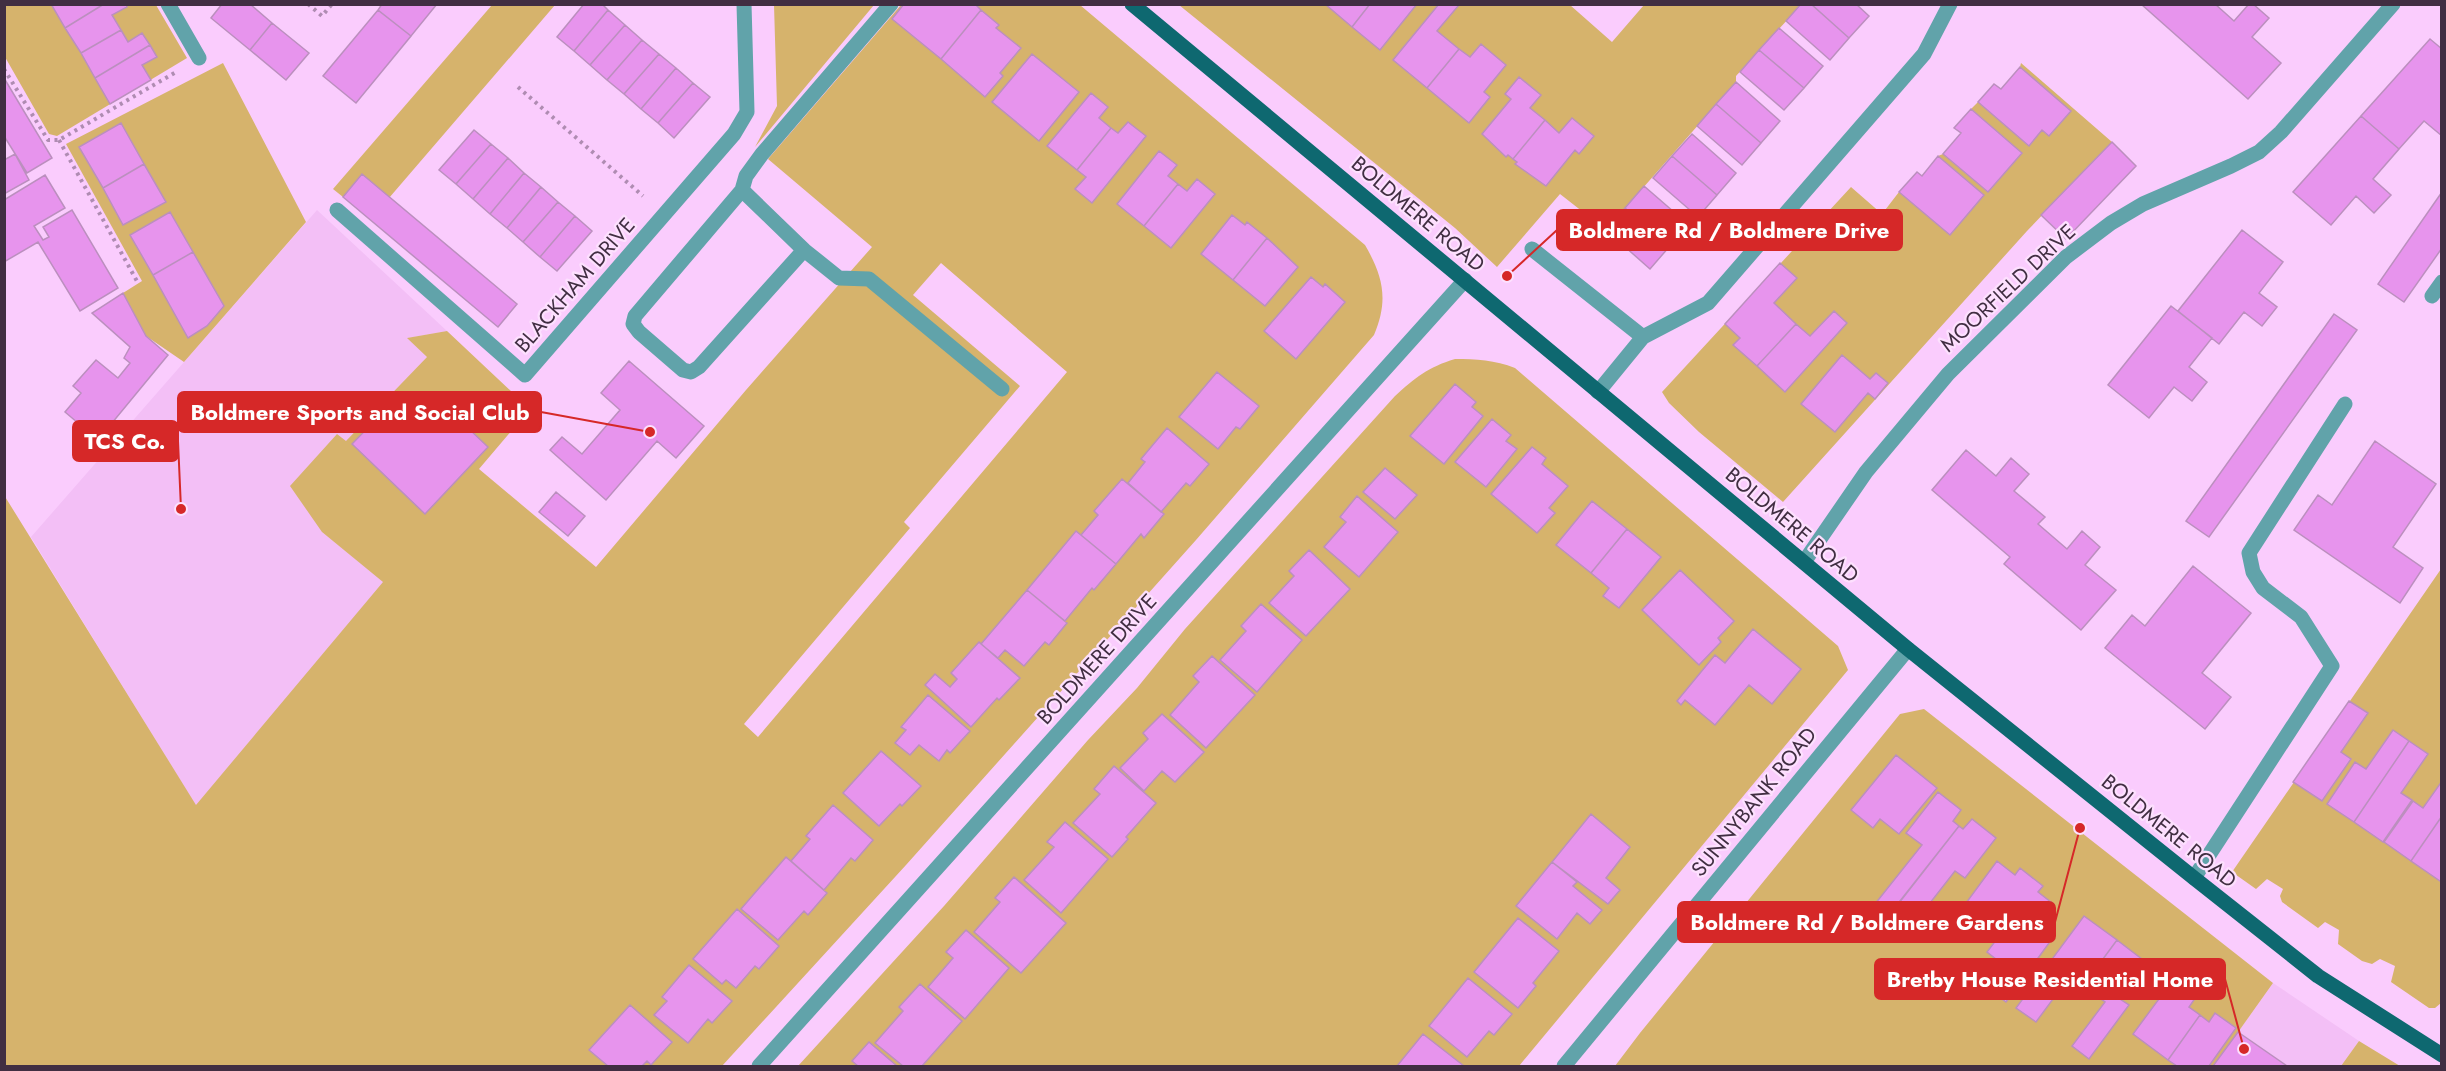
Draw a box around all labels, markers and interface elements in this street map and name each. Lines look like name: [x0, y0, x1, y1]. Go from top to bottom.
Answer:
street label: BOLDMERE ROAD: [1345, 149, 1491, 279]
callout: Boldmere Rd / Boldmere Drive: [1557, 210, 1902, 250]
street label: BLACKHAM DRIVE: [508, 211, 642, 359]
text: Boldmere Rd / Boldmere Drive: [1569, 214, 1889, 246]
street label: MOORFIELD DRIVE: [1933, 217, 2083, 359]
callout: Boldmere Sports and Social Club: [178, 392, 541, 432]
text: Boldmere Sports and Social Club: [191, 396, 529, 428]
callout: TCS Co.: [73, 421, 178, 461]
text: TCS Co.: [84, 425, 166, 457]
street label: BOLDMERE ROAD: [1719, 460, 1865, 590]
street label: BOLDMERE DRIVE: [1030, 587, 1164, 731]
street label: SUNNYBANK ROAD: [1684, 721, 1824, 883]
street label: BOLDMERE ROAD: [2095, 767, 2243, 895]
callout: Boldmere Rd / Boldmere Gardens: [1678, 902, 2055, 942]
text: Boldmere Rd / Boldmere Gardens: [1690, 906, 2044, 938]
callout: Bretby House Residential Home: [1875, 959, 2225, 999]
text: Bretby House Residential Home: [1887, 963, 2213, 995]

